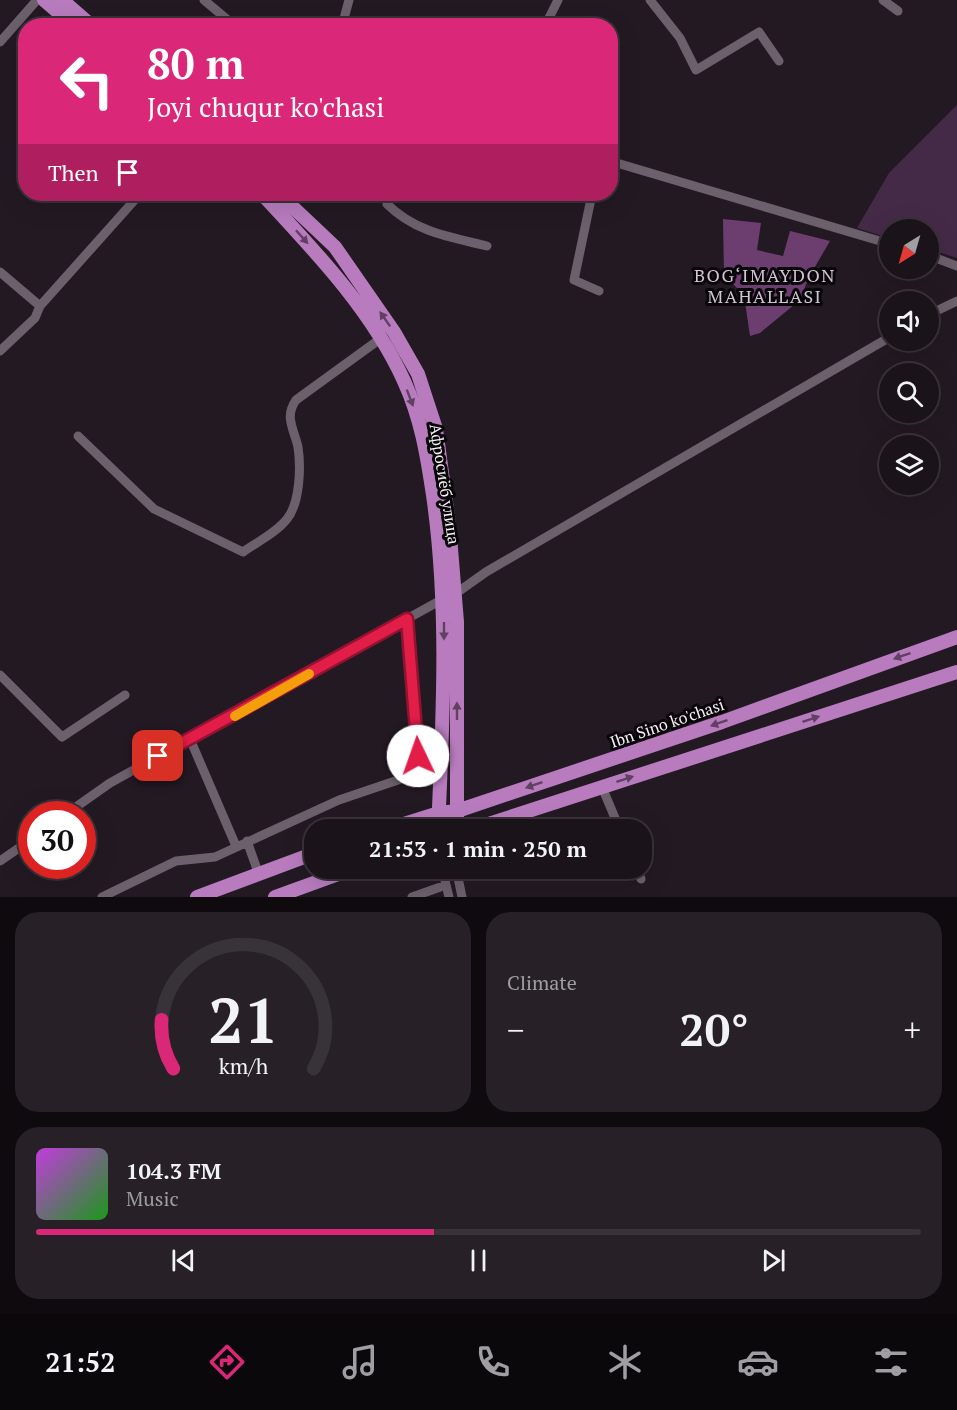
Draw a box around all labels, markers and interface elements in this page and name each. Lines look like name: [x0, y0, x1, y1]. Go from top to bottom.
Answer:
text: 80 m: [147, 35, 245, 91]
icon: left: [48, 42, 126, 120]
text: Joyi chuqur ko'chasi: [147, 89, 384, 125]
icon: arrive: [111, 156, 144, 189]
text: Then: [48, 158, 99, 187]
north arrow: [879, 219, 939, 279]
map controls: [879, 219, 939, 495]
one-way arrow: [295, 229, 308, 244]
district label: BOG‘IMAYDON MAHALLASI: [694, 263, 836, 308]
button: sound: [879, 291, 939, 351]
one-way arrow: [379, 312, 391, 328]
button: search: [879, 363, 939, 423]
one-way arrow: [405, 389, 415, 407]
street label: Афросиёб улица: [425, 422, 465, 546]
button: layers: [879, 435, 939, 495]
one-way arrow: [439, 621, 449, 640]
one-way arrow: [893, 652, 911, 662]
street label: Ibn Sino ko'chasi: [607, 693, 727, 753]
one-way arrow: [452, 701, 462, 720]
one-way arrow: [802, 714, 820, 723]
one-way arrow: [709, 718, 727, 728]
position arrow: [386, 724, 450, 788]
pin: [132, 730, 183, 781]
icon: arrive: [141, 739, 174, 772]
one-way arrow: [616, 774, 634, 783]
one-way arrow: [525, 781, 543, 791]
speed limit sign: 30: [18, 801, 96, 879]
text: 21:53 · 1 min · 250 m: [369, 834, 587, 863]
text: Climate: [507, 969, 577, 996]
text: 21: [208, 978, 278, 1061]
text: 20°: [679, 999, 749, 1059]
text: −: [507, 1008, 525, 1051]
text: +: [903, 1008, 921, 1051]
text: km/h: [218, 1052, 268, 1080]
text: 104.3 FM: [126, 1156, 221, 1185]
text: Music: [126, 1185, 179, 1212]
icon: previous: [167, 1244, 200, 1277]
icon: pause: [462, 1244, 495, 1277]
icon: next: [757, 1244, 790, 1277]
icon: directions: [206, 1341, 248, 1383]
icon: music: [339, 1341, 381, 1383]
icon: phone: [472, 1341, 514, 1383]
icon: climate: [604, 1341, 646, 1383]
icon: car: [737, 1341, 779, 1383]
icon: filters: [870, 1341, 912, 1383]
text: 21:52: [45, 1344, 116, 1380]

